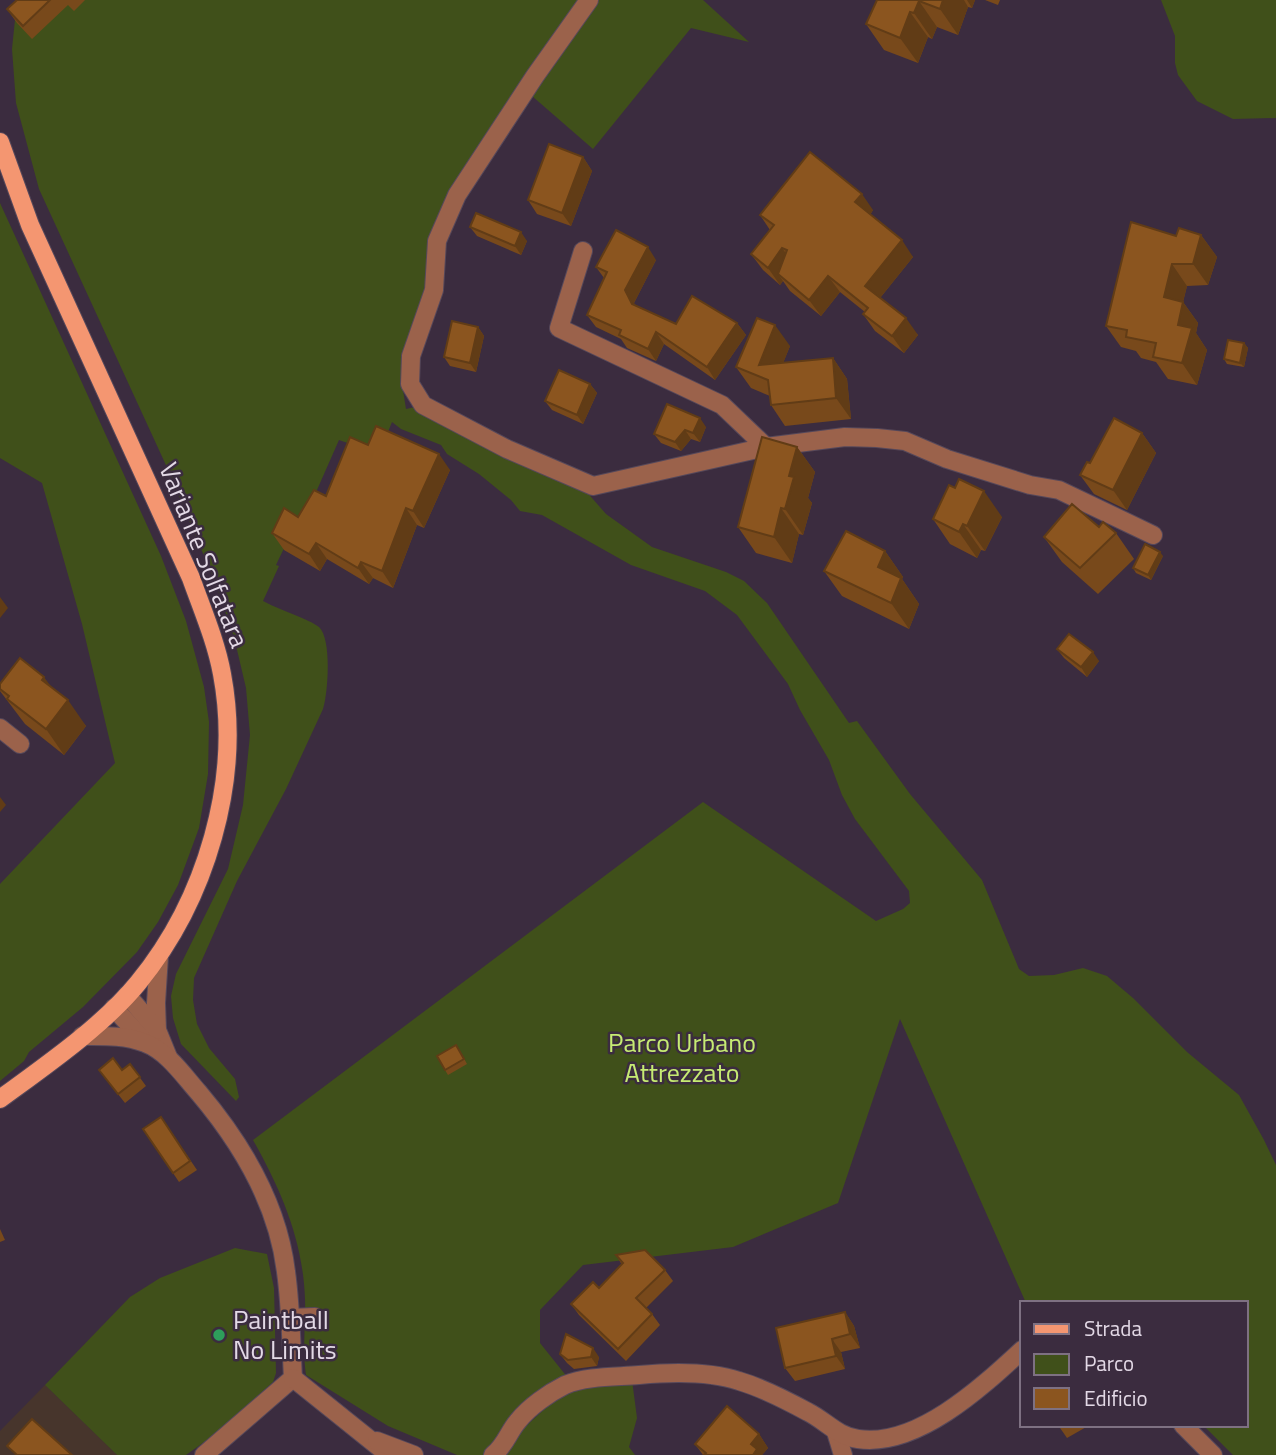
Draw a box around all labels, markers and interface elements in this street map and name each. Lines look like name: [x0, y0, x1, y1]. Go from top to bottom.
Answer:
street label: Variante Solfatara: [150, 456, 259, 653]
park label: Parco Urbano Attrezzato: [608, 1023, 756, 1092]
place label: Paintball No Limits: [233, 1300, 337, 1369]
legend: [1020, 1301, 1248, 1427]
text: Strada: [1084, 1312, 1142, 1344]
marker: Paintball No Limits: [211, 1327, 227, 1343]
text: Parco: [1084, 1347, 1134, 1379]
text: Edificio: [1084, 1382, 1148, 1414]

